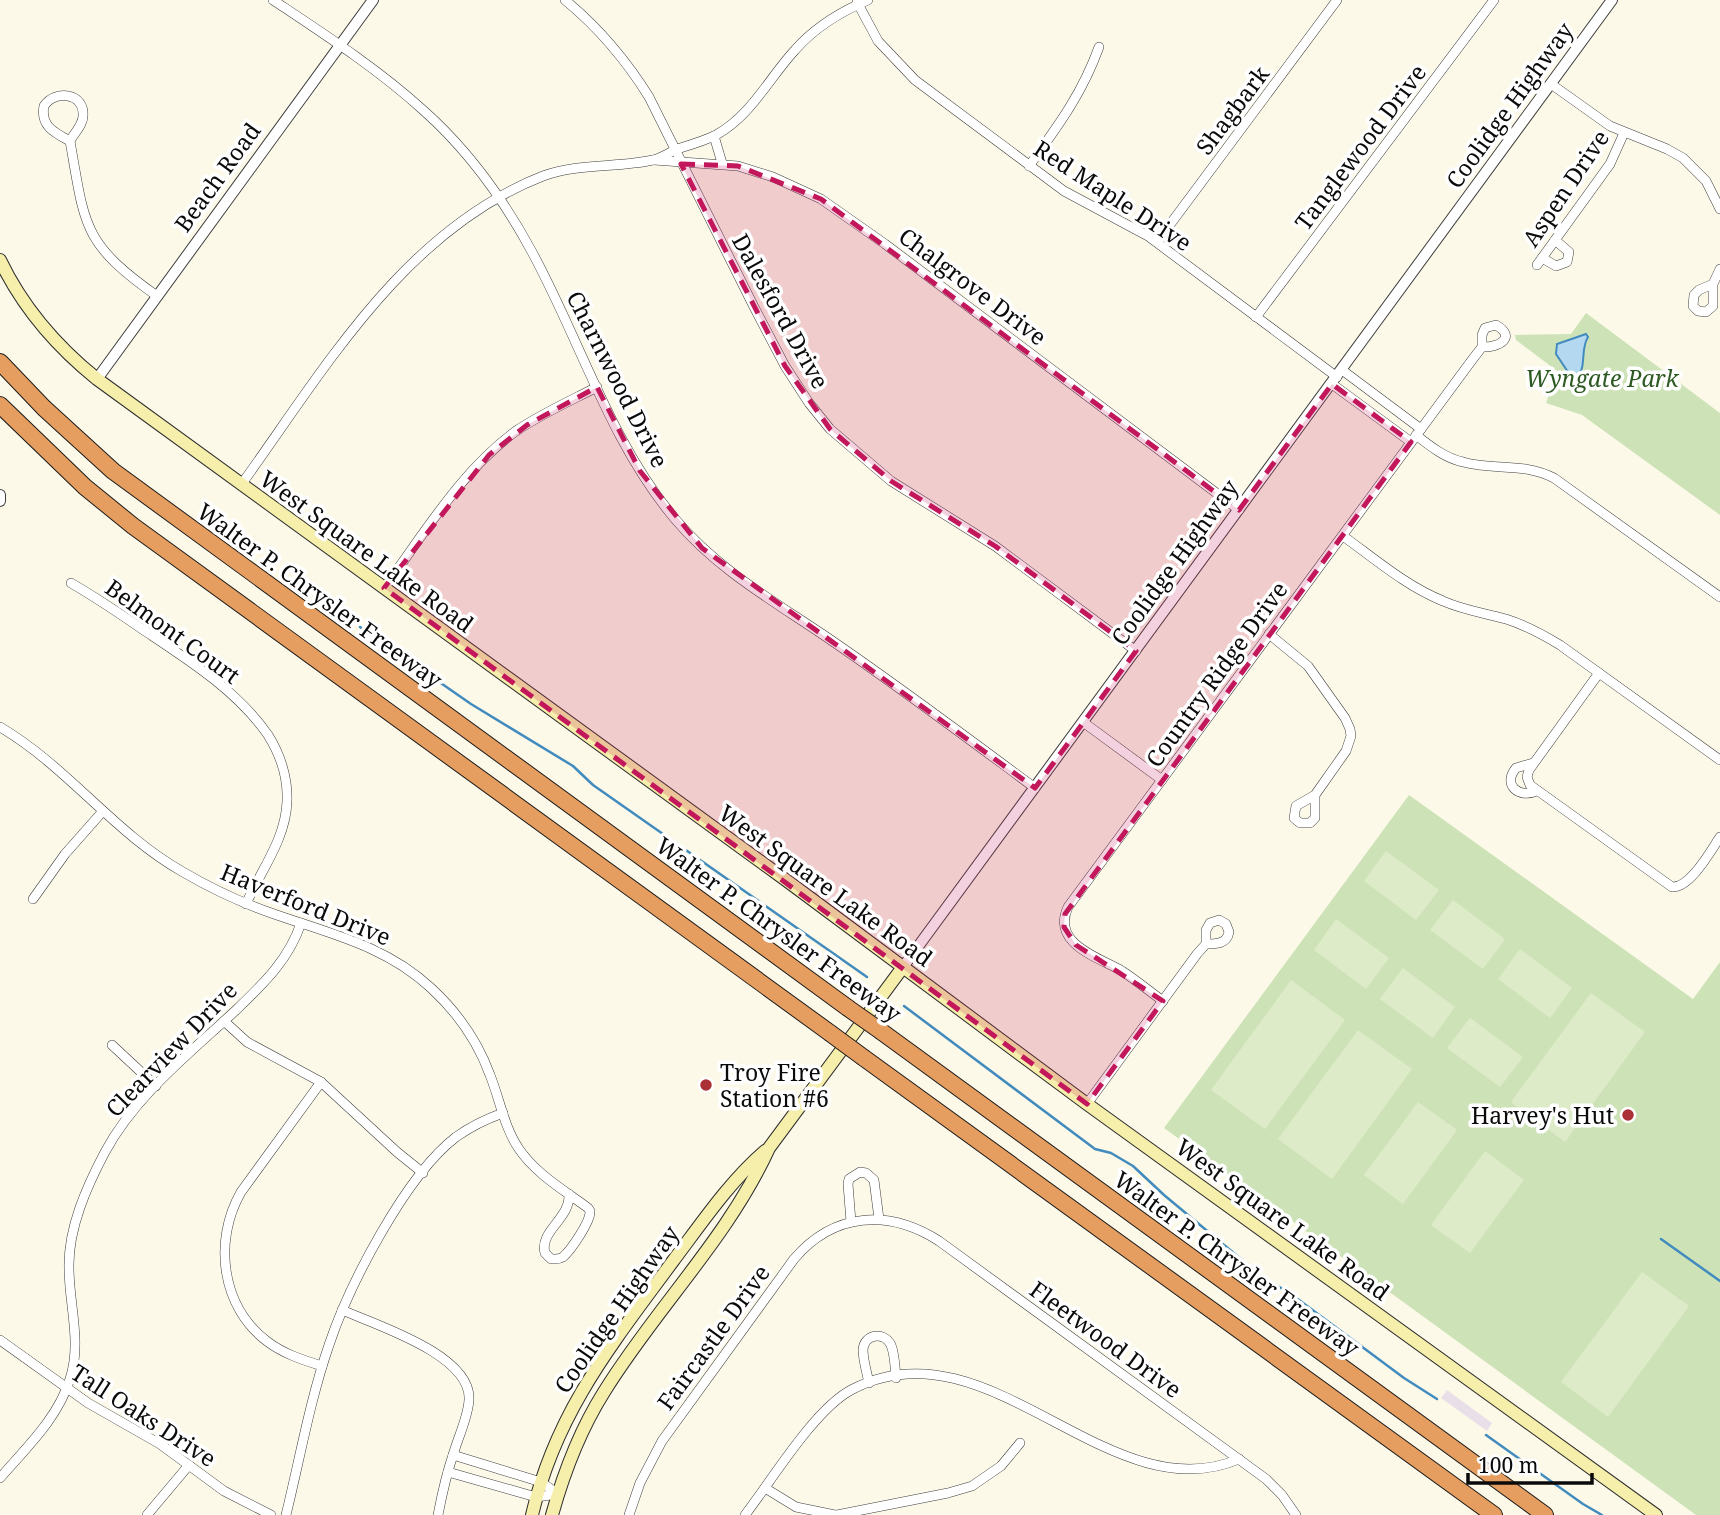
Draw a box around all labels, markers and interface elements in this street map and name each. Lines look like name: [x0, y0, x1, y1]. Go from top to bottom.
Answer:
street label: Coolidge Highway: [1438, 16, 1580, 194]
street label: Shagbark: [1188, 58, 1276, 161]
street label: Tanglewood Drive: [1287, 58, 1433, 236]
street label: Beach Road: [167, 116, 267, 238]
street label: Aspen Drive: [1514, 123, 1616, 253]
street label: Red Maple Drive: [1028, 132, 1198, 258]
street label: Chalgrove Drive: [893, 220, 1053, 352]
street label: Dalesford Drive: [725, 228, 837, 394]
street label: Charnwood Drive: [560, 285, 676, 473]
park label: Wyngate Park: [1525, 362, 1680, 394]
street label: West Square Lake Road: [254, 463, 480, 639]
street label: Coolidge Highway: [1103, 473, 1245, 651]
street label: Walter P. Chrysler Freeway: [191, 495, 449, 695]
street label: Belmont Court: [99, 571, 247, 691]
street label: Country Ridge Drive: [1138, 575, 1294, 773]
street label: West Square Lake Road: [713, 797, 939, 973]
street label: Walter P. Chrysler Freeway: [650, 829, 908, 1029]
street label: Haverford Drive: [216, 855, 396, 953]
street label: Clearview Drive: [98, 974, 244, 1124]
place label: Troy Fire Station #6: [720, 1056, 829, 1114]
marker: Troy Fire Station #6: [698, 1077, 714, 1093]
place label: Harvey's Hut: [1471, 1099, 1614, 1131]
marker: Harvey's Hut: [1620, 1107, 1636, 1123]
street label: West Square Lake Road: [1170, 1131, 1396, 1307]
street label: Walter P. Chrysler Freeway: [1108, 1163, 1366, 1363]
street label: Coolidge Highway: [546, 1219, 686, 1399]
street label: Faircastle Drive: [649, 1258, 777, 1416]
street label: Fleetwood Drive: [1024, 1273, 1188, 1405]
street label: Tall Oaks Drive: [65, 1356, 223, 1474]
scale bar: [1468, 1442, 1592, 1486]
text: 100 m: [1478, 1451, 1539, 1479]

